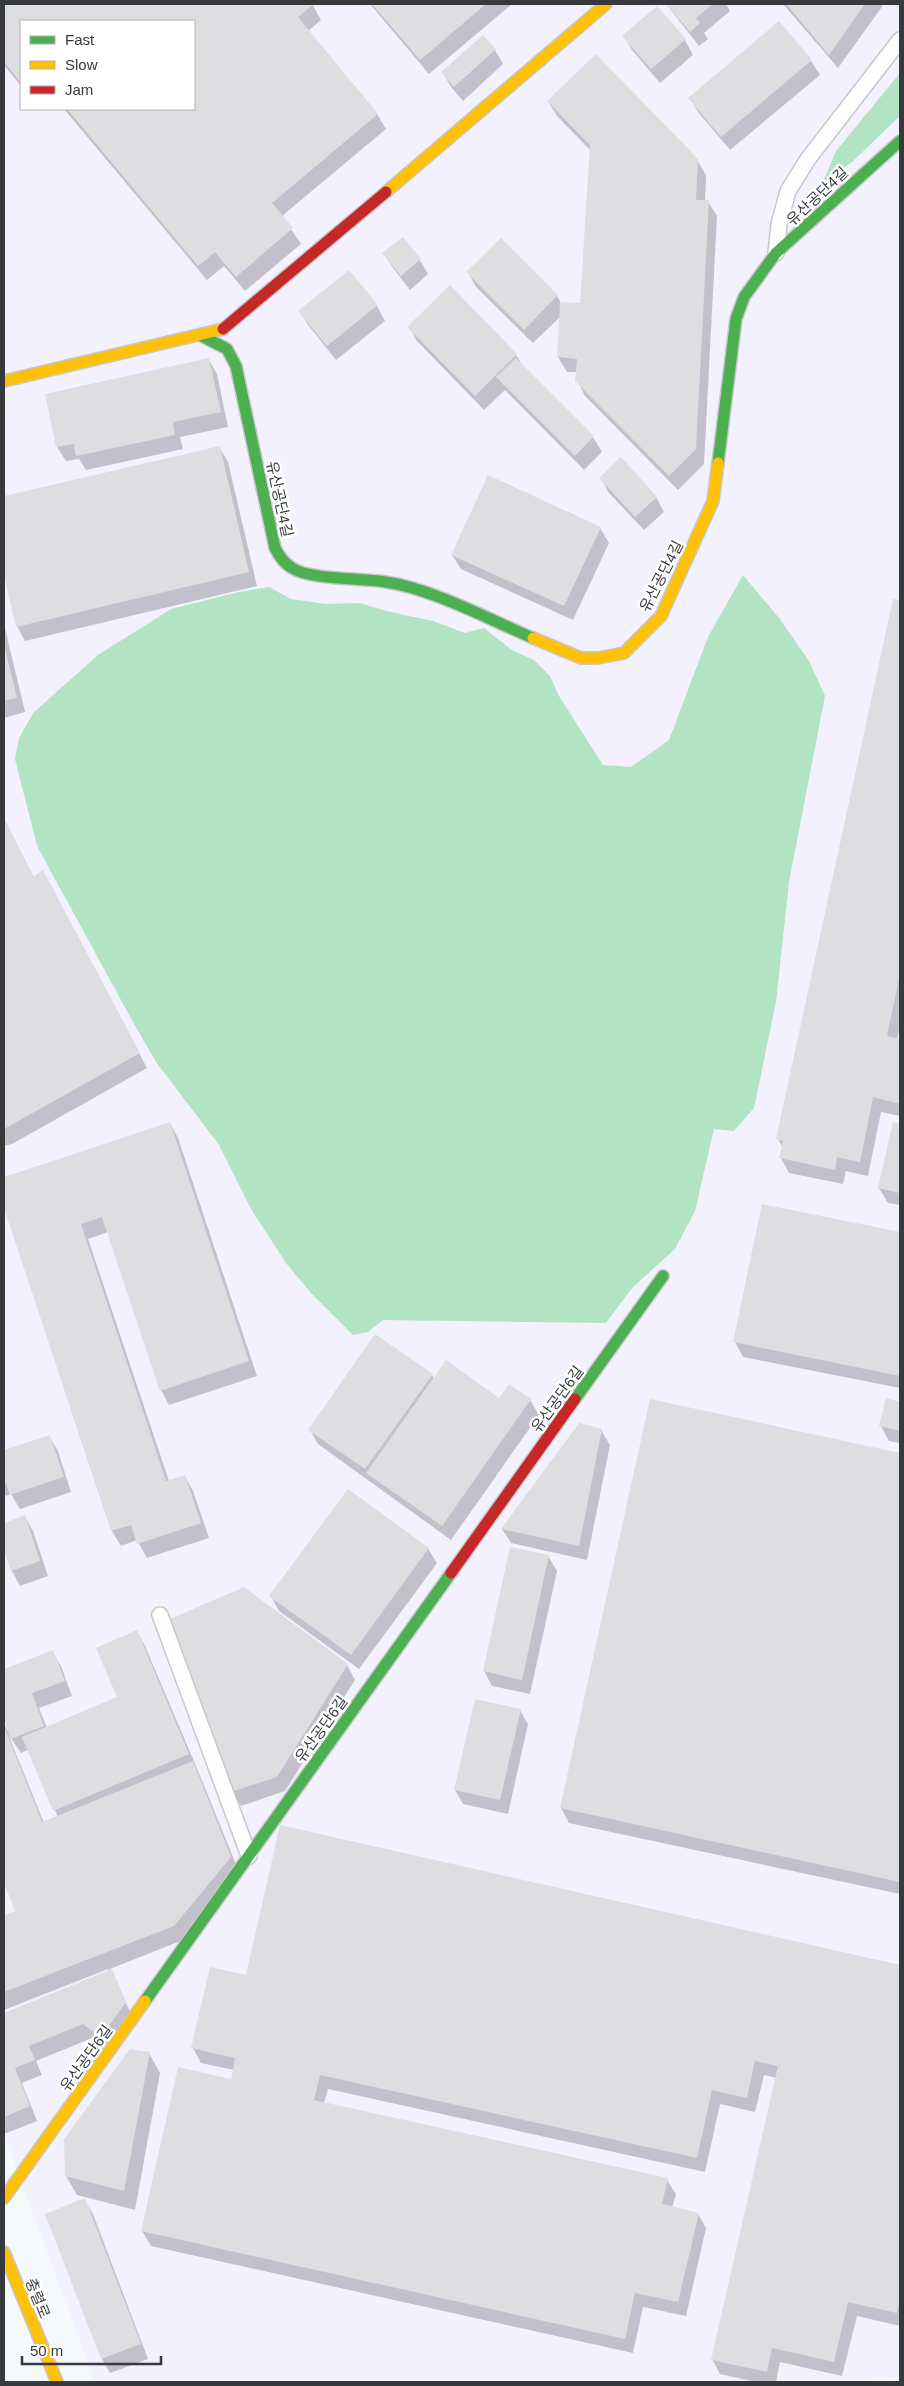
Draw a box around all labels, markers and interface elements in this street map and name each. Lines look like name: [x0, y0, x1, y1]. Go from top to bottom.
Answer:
legend: [20, 20, 195, 110]
text: Fast: [65, 31, 95, 48]
text: Slow: [65, 56, 98, 73]
text: Jam: [65, 81, 93, 98]
street label: 유산공단4길: [783, 163, 851, 229]
street label: 유산공단4길: [264, 459, 296, 539]
street label: 유산공단4길: [636, 538, 686, 614]
street label: 유산공단6길: [527, 1363, 587, 1435]
street label: 유산공단6길: [291, 1693, 351, 1765]
street label: 유산공단6길: [56, 2022, 116, 2094]
street label: 충렬로: [22, 2276, 54, 2320]
scale bar: [22, 2334, 161, 2366]
text: 50 m: [30, 2342, 63, 2359]

